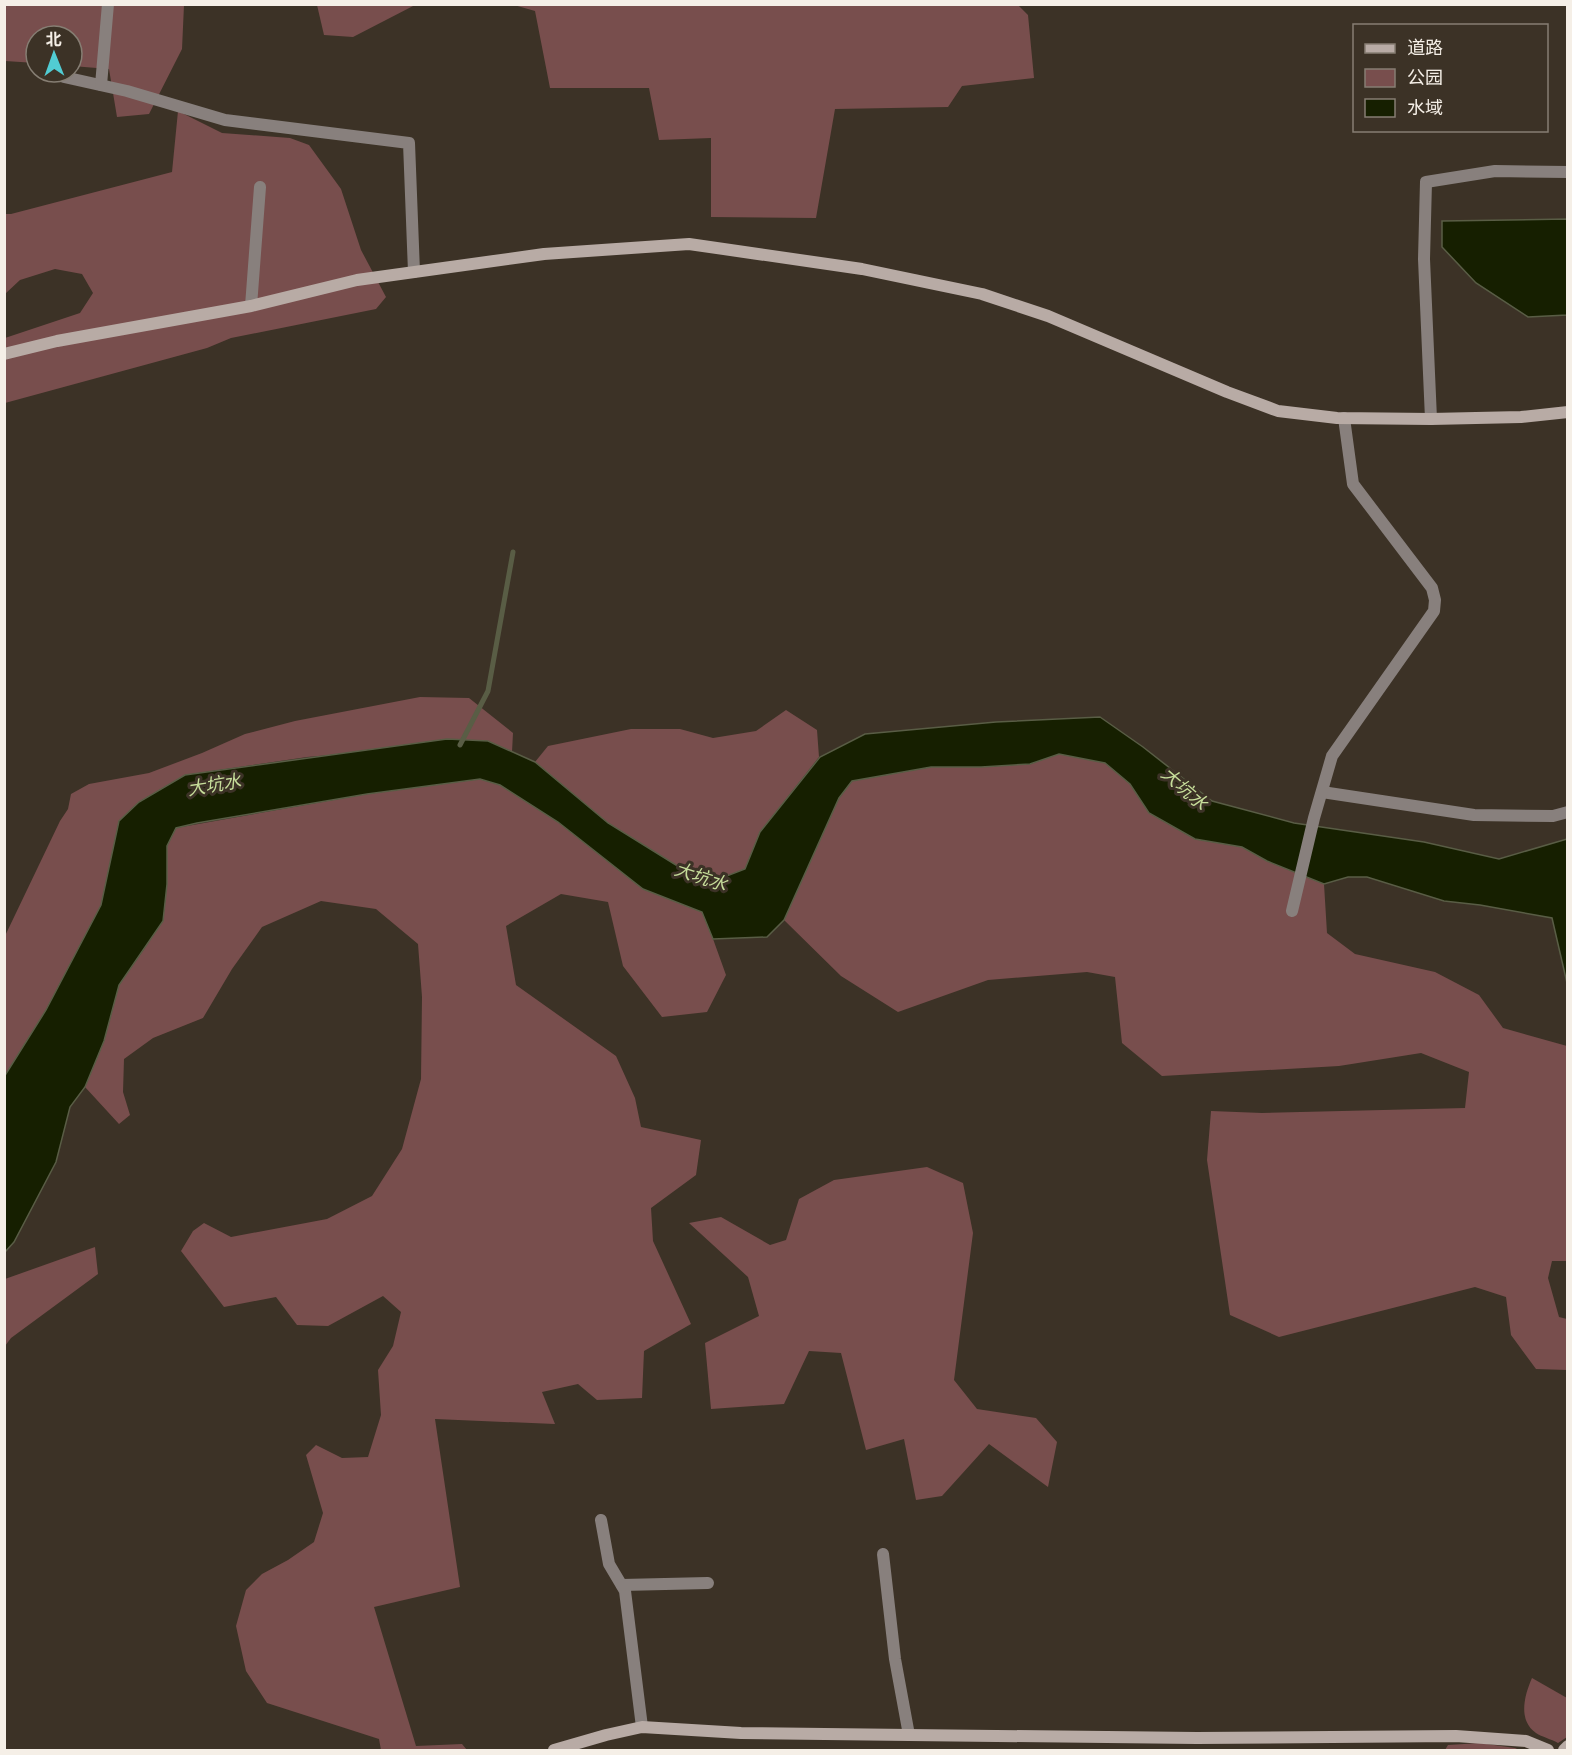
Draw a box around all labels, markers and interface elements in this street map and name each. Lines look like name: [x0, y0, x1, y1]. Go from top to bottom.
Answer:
north arrow: [24, 24, 84, 84]
legend: [1353, 24, 1548, 132]
text: 北: [46, 29, 62, 48]
text: 道路: [1407, 36, 1443, 58]
text: 公园: [1407, 66, 1443, 88]
text: 水域: [1407, 96, 1443, 118]
water label: 大坑水: [1157, 762, 1213, 815]
water label: 大坑水: [186, 769, 243, 799]
water label: 大坑水: [672, 857, 731, 895]

